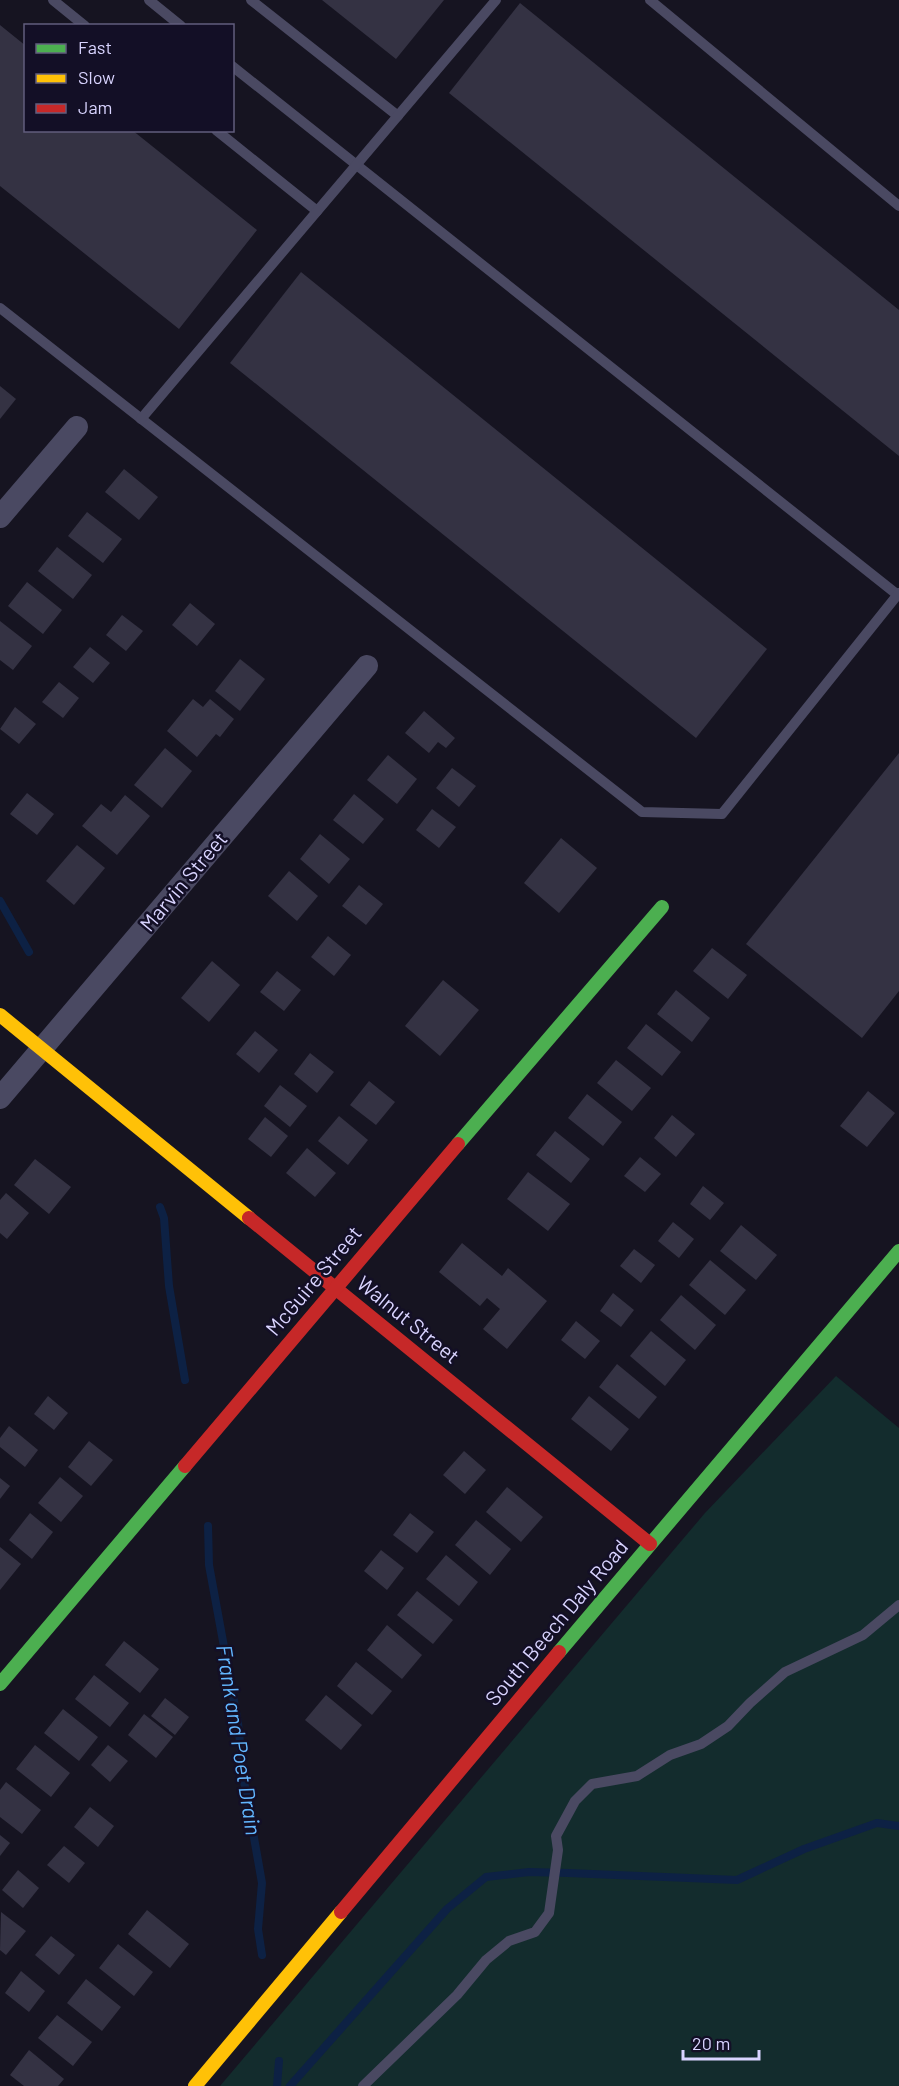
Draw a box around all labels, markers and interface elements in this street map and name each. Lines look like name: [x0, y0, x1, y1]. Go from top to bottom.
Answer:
legend: [24, 24, 234, 132]
text: Fast: [78, 36, 112, 58]
text: Slow: [78, 66, 115, 88]
text: Jam: [78, 96, 112, 118]
street label: Marvin Street: [134, 826, 232, 936]
street label: McGuire Street: [260, 1220, 366, 1340]
street label: Walnut Street: [353, 1270, 465, 1368]
street label: South Beech Daly Road: [479, 1534, 633, 1710]
water label: Frank and Poet Drain: [212, 1643, 268, 1837]
scale bar: [683, 2023, 760, 2061]
text: 20 m: [692, 2032, 730, 2054]

